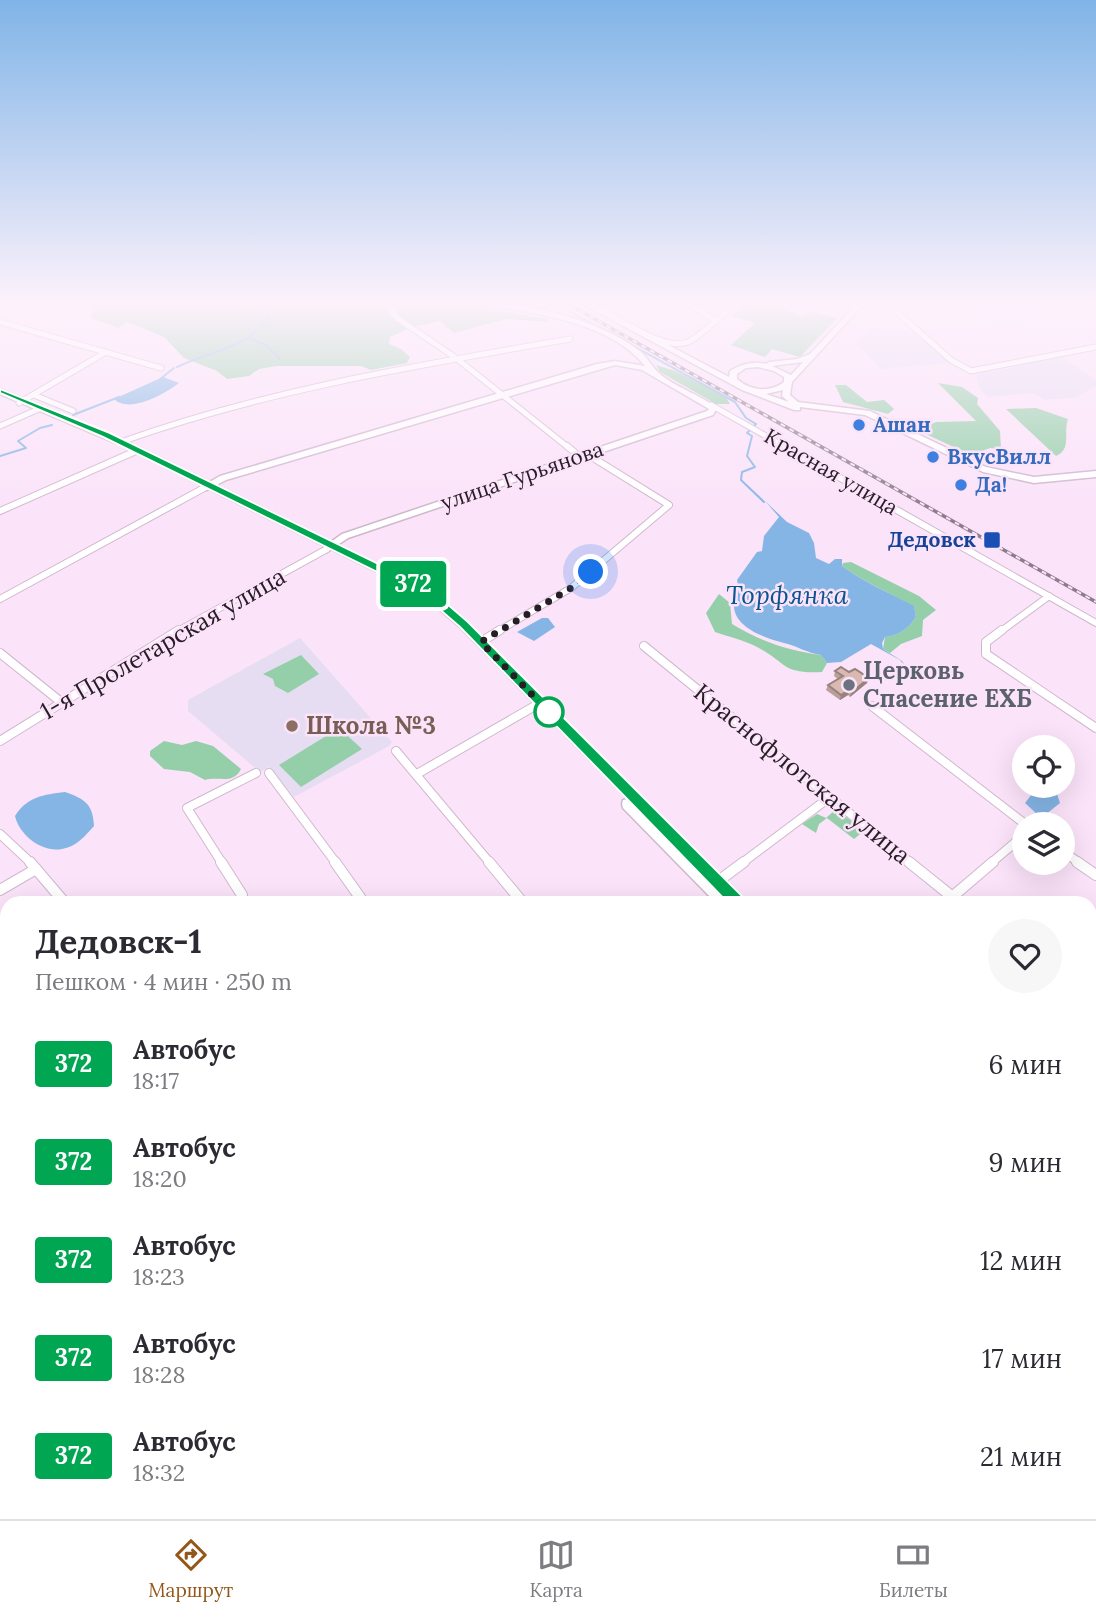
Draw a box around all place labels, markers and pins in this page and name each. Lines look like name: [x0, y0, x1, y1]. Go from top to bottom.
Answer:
place label: Ашан: [873, 411, 931, 438]
marker: Ашан: [851, 417, 867, 433]
place label: ВкусВилл: [947, 443, 1051, 470]
marker: ВкусВилл: [925, 449, 941, 465]
place label: Да!: [975, 471, 1007, 498]
marker: Да!: [953, 477, 969, 493]
place label: Дедовск: [888, 526, 977, 553]
marker: Дедовск: [982, 530, 1002, 550]
place label: Церковь Спасение ЕХБ: [863, 655, 1032, 714]
marker: Церковь Спасение ЕХБ: [841, 677, 857, 693]
unlabelled marker: [534, 697, 564, 727]
place label: Школа №3: [306, 710, 436, 741]
marker: Школа №3: [284, 718, 300, 734]

